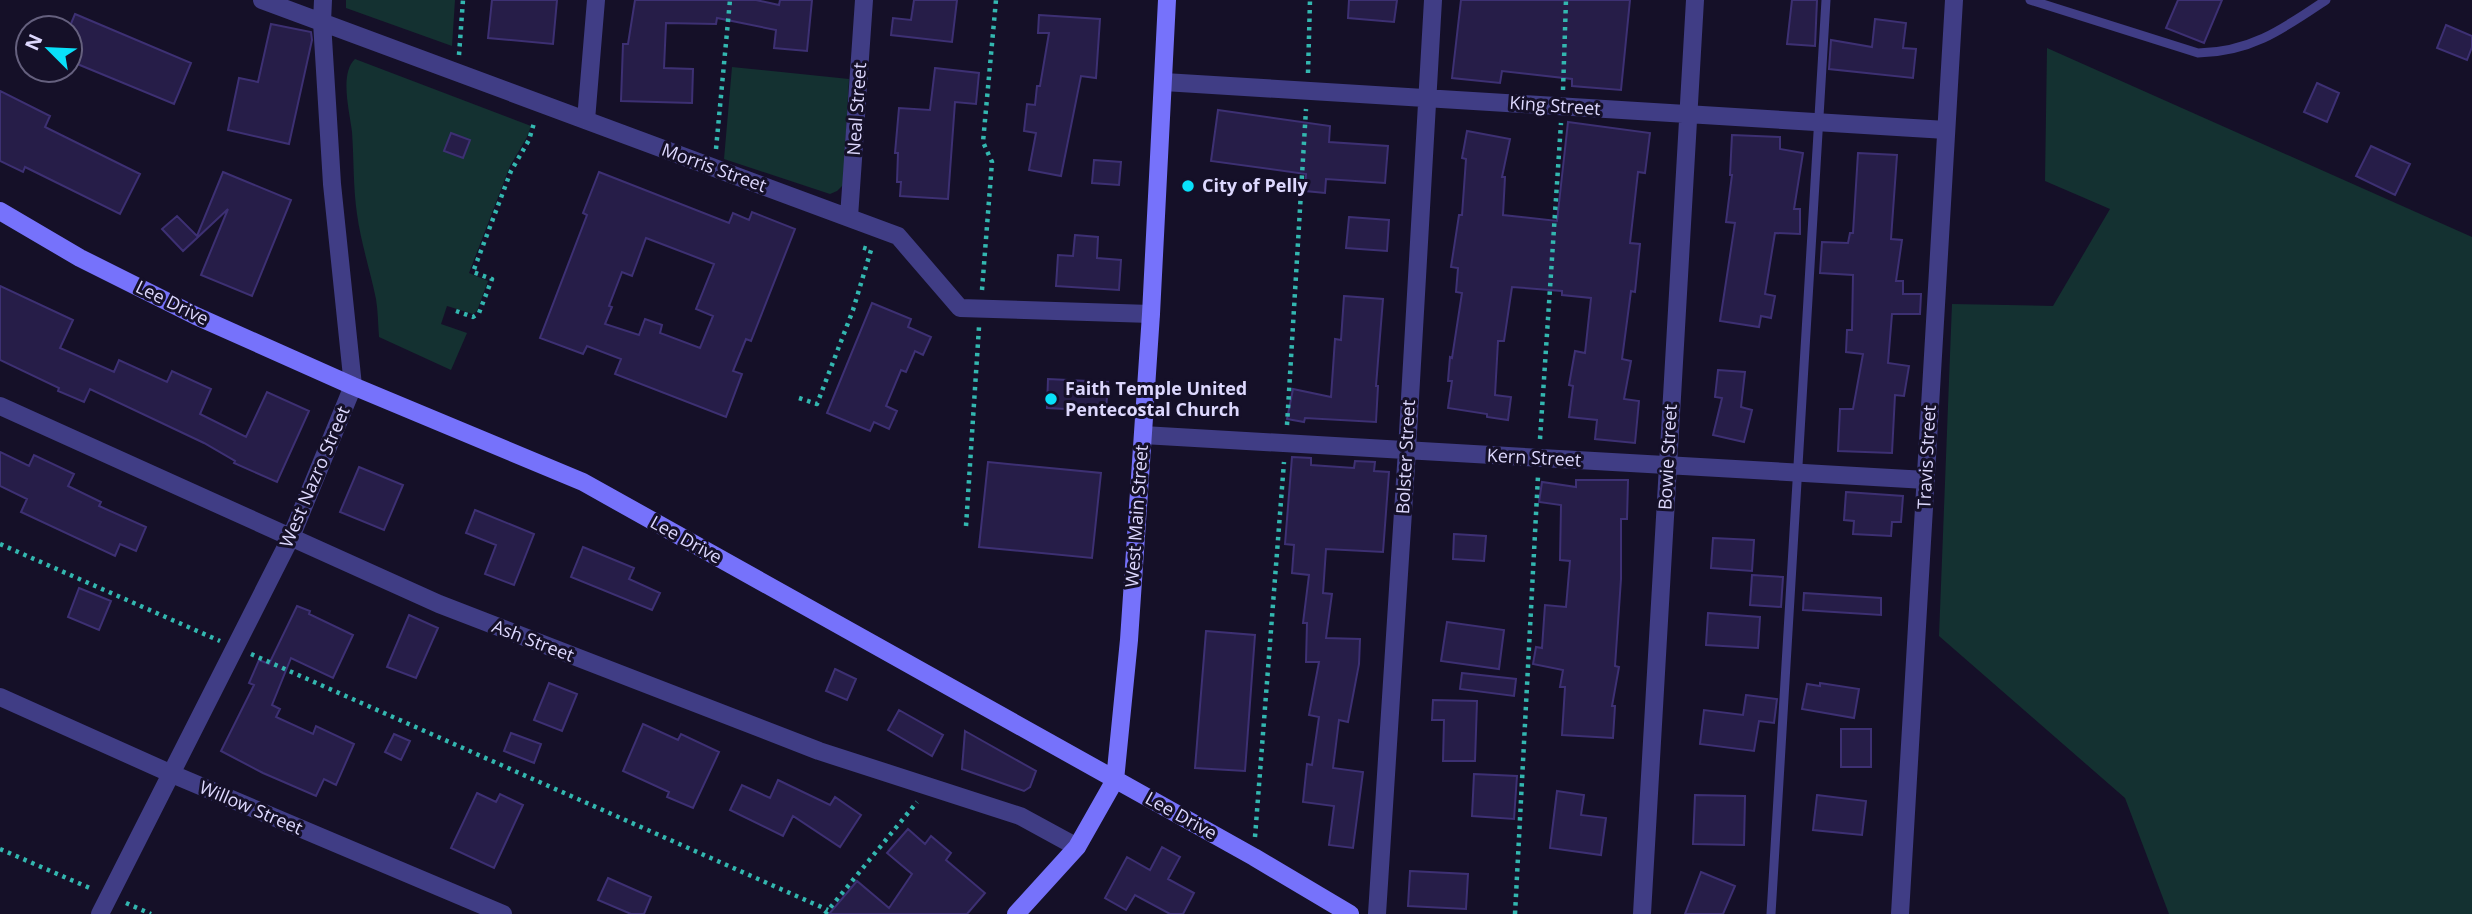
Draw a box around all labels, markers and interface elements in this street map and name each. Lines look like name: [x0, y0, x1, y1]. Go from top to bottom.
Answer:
north arrow: [14, 14, 84, 84]
text: N: [18, 30, 48, 54]
street label: Neal Street: [841, 62, 871, 156]
street label: King Street: [1509, 90, 1601, 120]
street label: Morris Street: [659, 137, 770, 197]
place label: City of Pelly: [1202, 173, 1308, 197]
marker: City of Pelly: [1180, 178, 1196, 194]
street label: Lee Drive: [132, 274, 213, 330]
place label: Faith Temple United Pentecostal Church: [1065, 376, 1247, 421]
marker: Faith Temple United Pentecostal Church: [1043, 391, 1059, 407]
street label: Bolster Street: [1390, 399, 1420, 515]
street label: West Nazro Street: [273, 402, 355, 551]
street label: Bowie Street: [1652, 403, 1682, 511]
street label: Travis Street: [1911, 404, 1941, 510]
street label: Kern Street: [1486, 443, 1582, 471]
street label: West Main Street: [1119, 444, 1153, 588]
street label: Lee Drive: [646, 510, 727, 569]
street label: Ash Street: [489, 613, 578, 667]
street label: Willow Street: [196, 775, 307, 840]
street label: Lee Drive: [1141, 786, 1222, 845]

